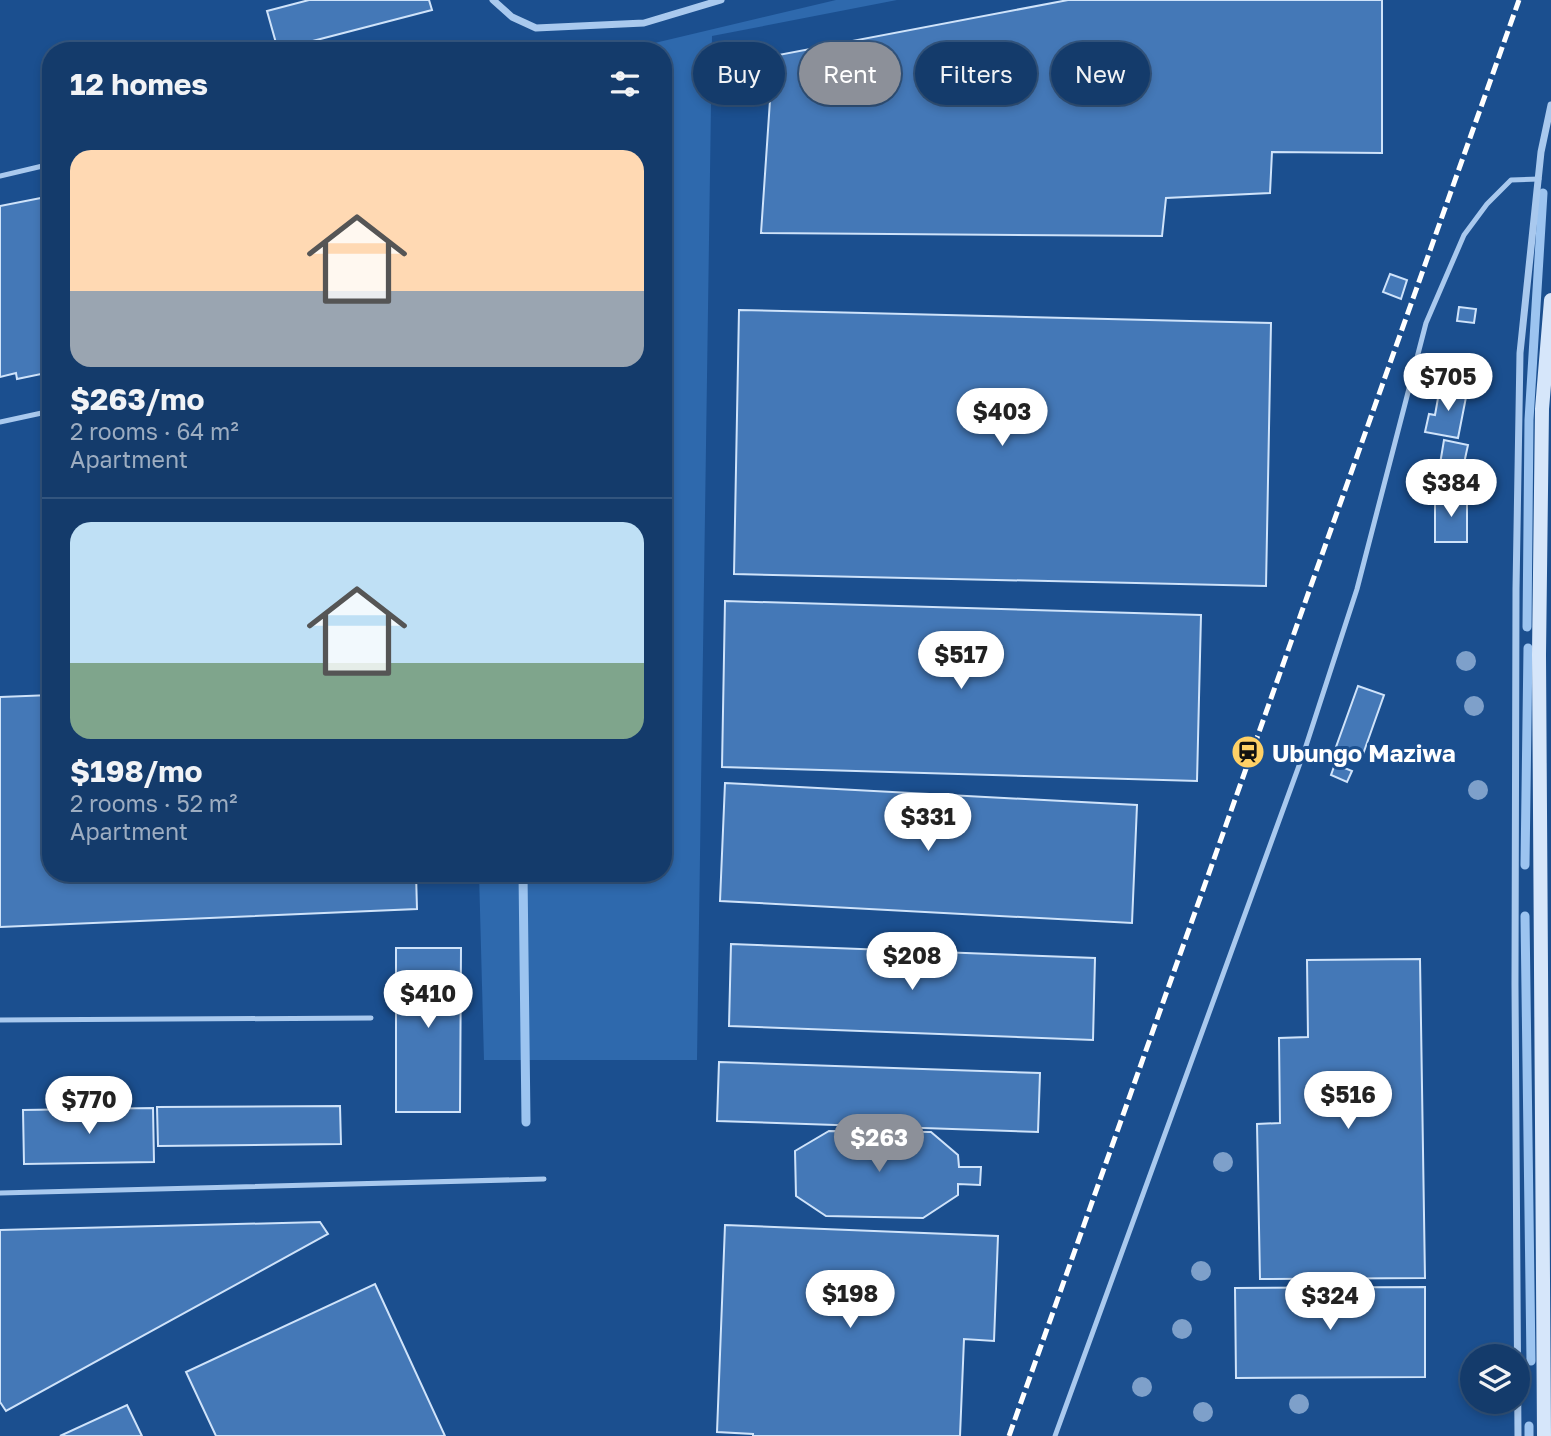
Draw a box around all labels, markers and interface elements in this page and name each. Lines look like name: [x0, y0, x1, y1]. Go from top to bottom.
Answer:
chip: Buy: [693, 42, 785, 105]
chip: Rent: [799, 42, 901, 105]
chip: Filters: [915, 42, 1037, 105]
chip: New: [1051, 42, 1150, 105]
icon: filters: [606, 65, 644, 103]
text: 12 homes: [70, 66, 208, 102]
icon: home: [294, 196, 420, 322]
pin: $705: [1407, 354, 1489, 413]
text: $705: [1420, 362, 1476, 390]
text: $263/mo: [70, 381, 204, 417]
pin: $403: [961, 388, 1043, 448]
text: $403: [973, 397, 1031, 425]
text: 2 rooms · 64 m²: [70, 417, 239, 445]
text: Apartment: [70, 445, 188, 473]
pin: $384: [1410, 460, 1492, 519]
text: $384: [1422, 468, 1480, 496]
icon: home: [294, 568, 420, 694]
pin: $517: [920, 632, 1002, 691]
text: $517: [934, 640, 988, 668]
station icon: Ubungo Maziwa: [1229, 733, 1267, 771]
place label: Ubungo Maziwa: [1272, 738, 1456, 767]
text: $198/mo: [70, 753, 202, 789]
text: 2 rooms · 52 m²: [70, 789, 237, 817]
pin: $331: [887, 794, 969, 853]
text: $331: [900, 802, 956, 830]
text: Apartment: [70, 817, 188, 845]
pin: $208: [871, 932, 953, 992]
text: $208: [882, 941, 942, 969]
pin: $410: [387, 970, 469, 1030]
text: $410: [400, 979, 456, 1007]
pin: $516: [1307, 1072, 1389, 1131]
pin: $770: [48, 1076, 130, 1136]
text: $516: [1320, 1080, 1376, 1108]
text: $770: [61, 1085, 117, 1113]
pin: $263: [838, 1114, 920, 1174]
text: $263: [850, 1123, 908, 1151]
pin: $198: [809, 1270, 891, 1330]
pin: $324: [1289, 1272, 1371, 1332]
text: $198: [822, 1279, 878, 1307]
text: $324: [1301, 1281, 1359, 1309]
map controls: [1460, 1344, 1530, 1414]
button: layers: [1460, 1344, 1530, 1414]

